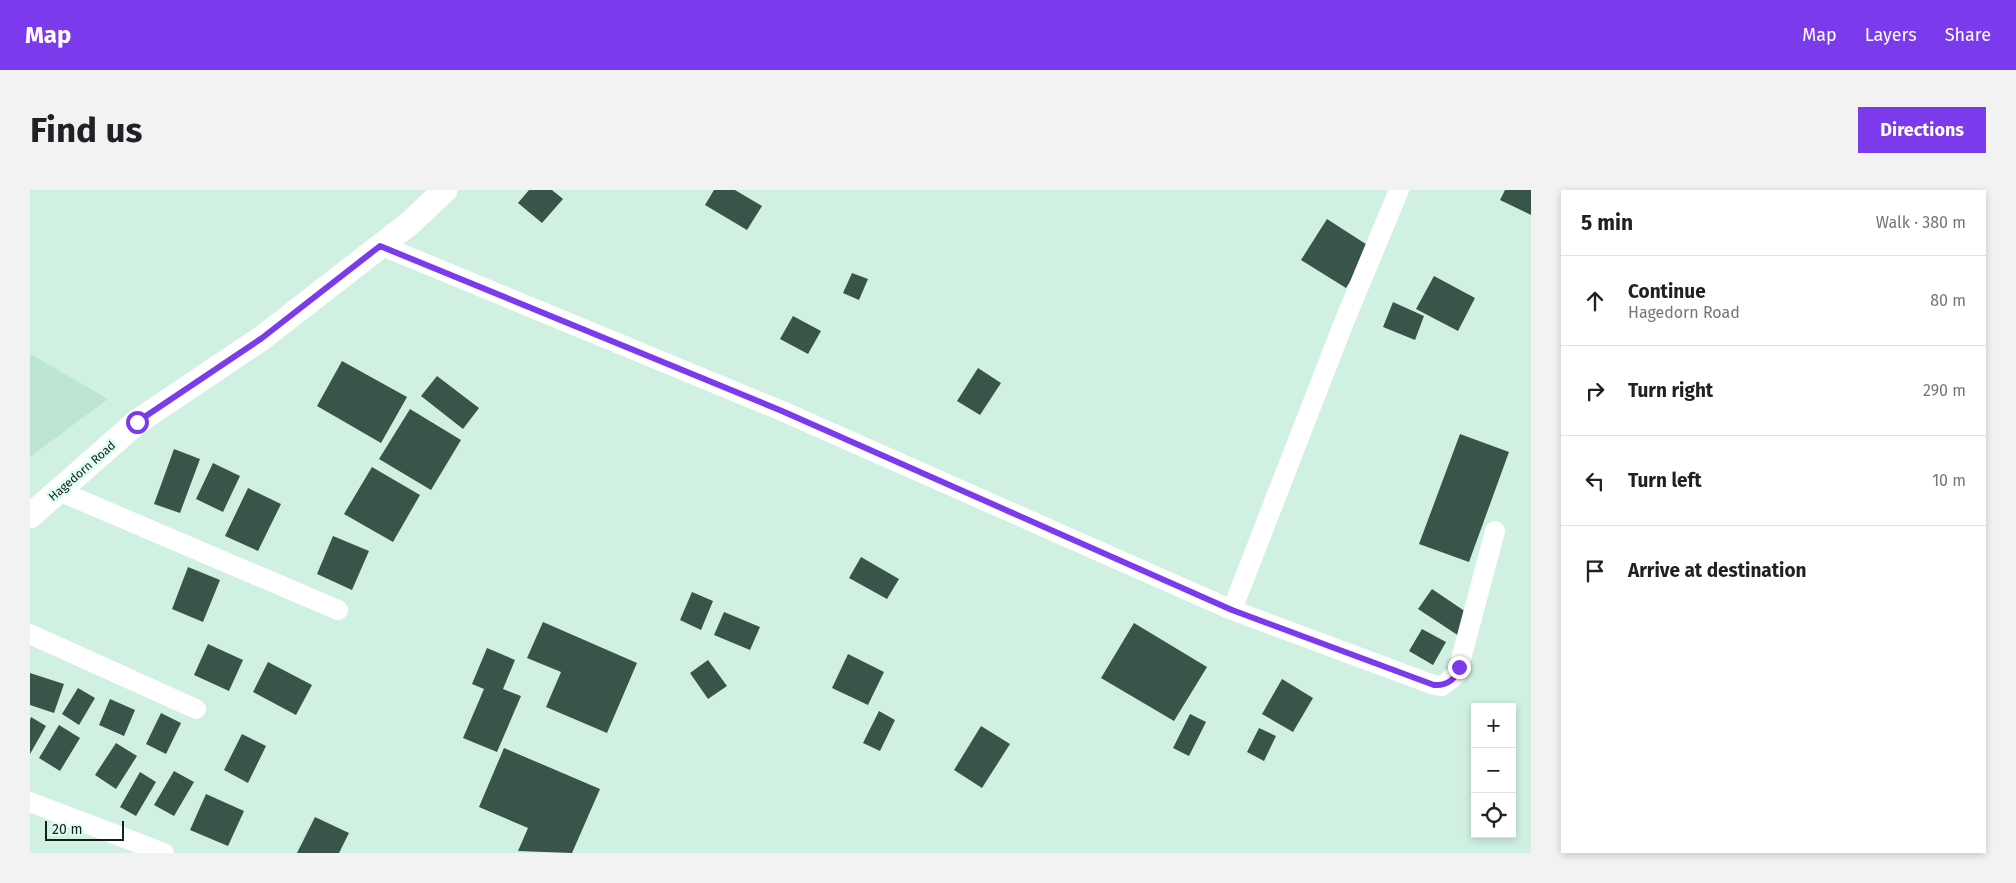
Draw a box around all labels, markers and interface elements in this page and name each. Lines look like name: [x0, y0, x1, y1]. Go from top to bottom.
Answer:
text: Map: [25, 21, 71, 49]
text: Map: [1802, 24, 1837, 46]
text: Layers: [1865, 24, 1917, 46]
text: Share: [1945, 24, 1991, 46]
button: Directions: [1858, 107, 1986, 153]
text: Find us: [30, 109, 142, 151]
text: 5 min: [1581, 210, 1633, 236]
text: Walk · 380 m: [1876, 213, 1966, 232]
text: Continue: [1628, 280, 1706, 303]
icon: ahead: [1581, 287, 1609, 315]
text: 80 m: [1930, 291, 1966, 310]
text: Hagedorn Road: [1628, 303, 1740, 322]
icon: right: [1581, 377, 1609, 405]
text: Turn right: [1628, 379, 1713, 402]
text: 290 m: [1923, 381, 1966, 400]
route start: [126, 411, 149, 434]
street label: Hagedorn Road: [46, 438, 118, 504]
icon: left: [1581, 467, 1609, 495]
text: Turn left: [1628, 469, 1702, 492]
text: 10 m: [1932, 471, 1966, 490]
icon: arrive: [1581, 557, 1609, 585]
text: Arrive at destination: [1628, 559, 1807, 582]
route end: [1448, 656, 1471, 679]
map controls: [1471, 703, 1516, 838]
button: +: [1471, 703, 1516, 748]
button: −: [1471, 748, 1516, 793]
button: locate: [1471, 793, 1516, 838]
scale bar: [45, 818, 124, 841]
text: 20 m: [52, 821, 82, 838]

